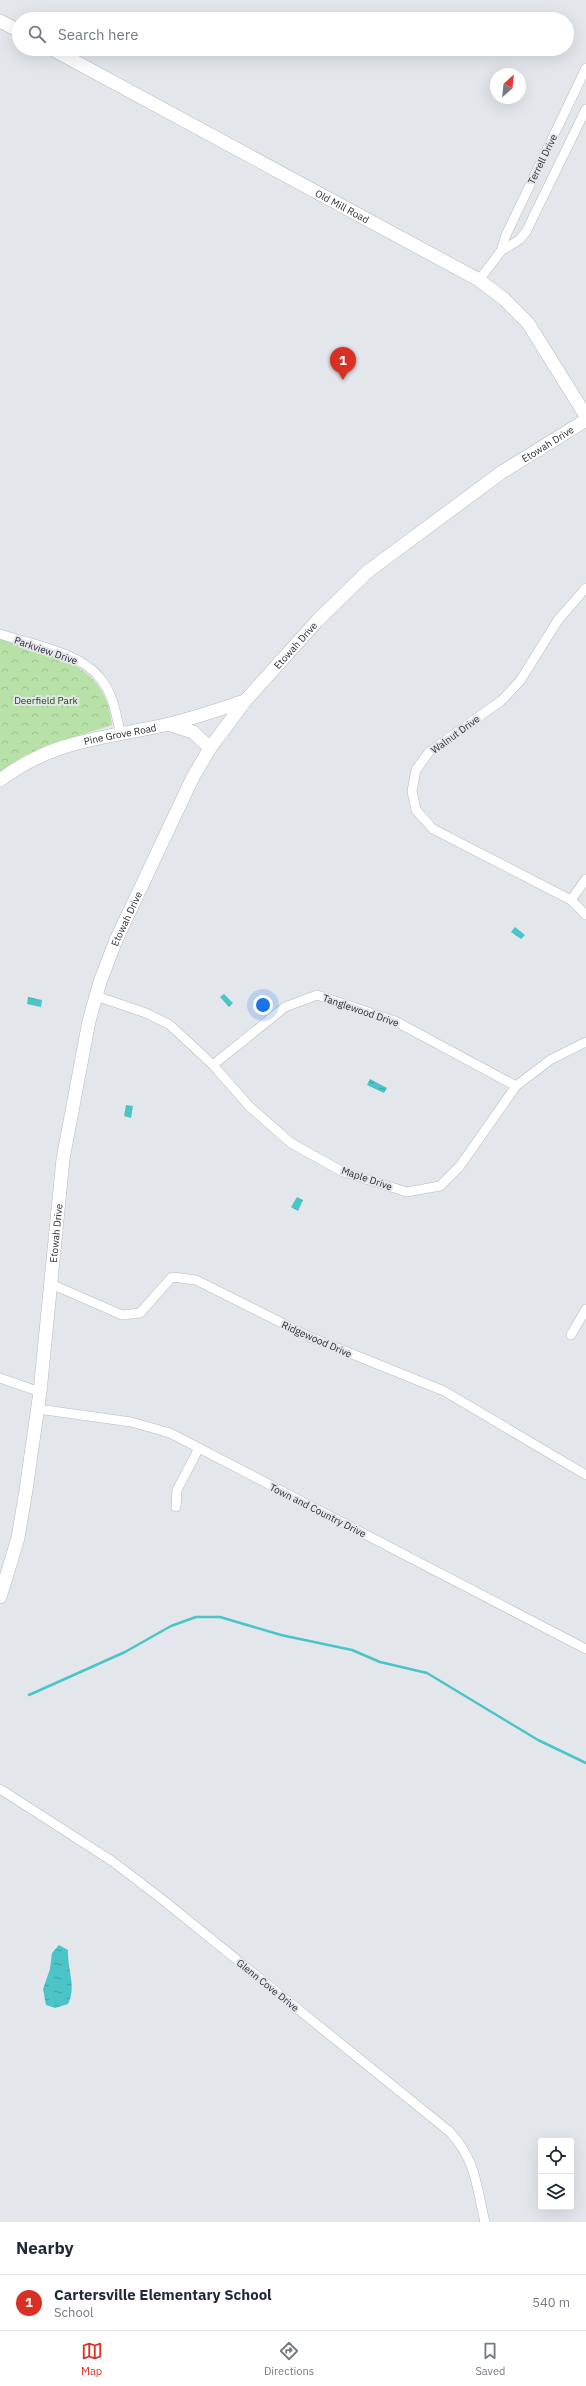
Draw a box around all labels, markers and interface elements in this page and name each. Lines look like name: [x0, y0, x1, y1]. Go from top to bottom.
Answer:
search box: [12, 12, 574, 56]
icon: search: [26, 23, 48, 45]
text: Search here: [58, 25, 138, 44]
north arrow: [490, 68, 526, 104]
street label: Terrell Drive: [525, 132, 560, 186]
street label: Old Mill Road: [313, 187, 371, 226]
pin: 1: [330, 347, 356, 380]
street label: Etowah Drive: [519, 423, 577, 465]
street label: Etowah Drive: [271, 619, 321, 672]
street label: Parkview Drive: [12, 634, 80, 668]
park label: Deerfield Park: [14, 694, 79, 707]
street label: Walnut Drive: [428, 712, 483, 757]
street label: Pine Grove Road: [82, 721, 158, 748]
street label: Etowah Drive: [108, 889, 145, 948]
street label: Tanglewood Drive: [321, 991, 401, 1030]
your location: [253, 995, 273, 1015]
street label: Maple Drive: [340, 1164, 395, 1193]
street label: Etowah Drive: [47, 1203, 66, 1263]
street label: Ridgewood Drive: [280, 1318, 354, 1361]
street label: Town and Country Drive: [267, 1480, 369, 1541]
street label: Glenn Cove Drive: [234, 1956, 302, 2015]
map controls: [538, 2138, 574, 2210]
button: locate: [538, 2138, 574, 2174]
button: layers: [538, 2174, 574, 2210]
text: Nearby: [16, 2237, 74, 2259]
text: Cartersville Elementary School: [54, 2285, 272, 2304]
text: 1: [25, 2294, 33, 2311]
text: 540 m: [532, 2294, 570, 2311]
text: School: [54, 2304, 94, 2321]
tab: Map: [81, 2340, 103, 2378]
tab: Directions: [264, 2340, 314, 2378]
tab: Saved: [475, 2340, 505, 2378]

